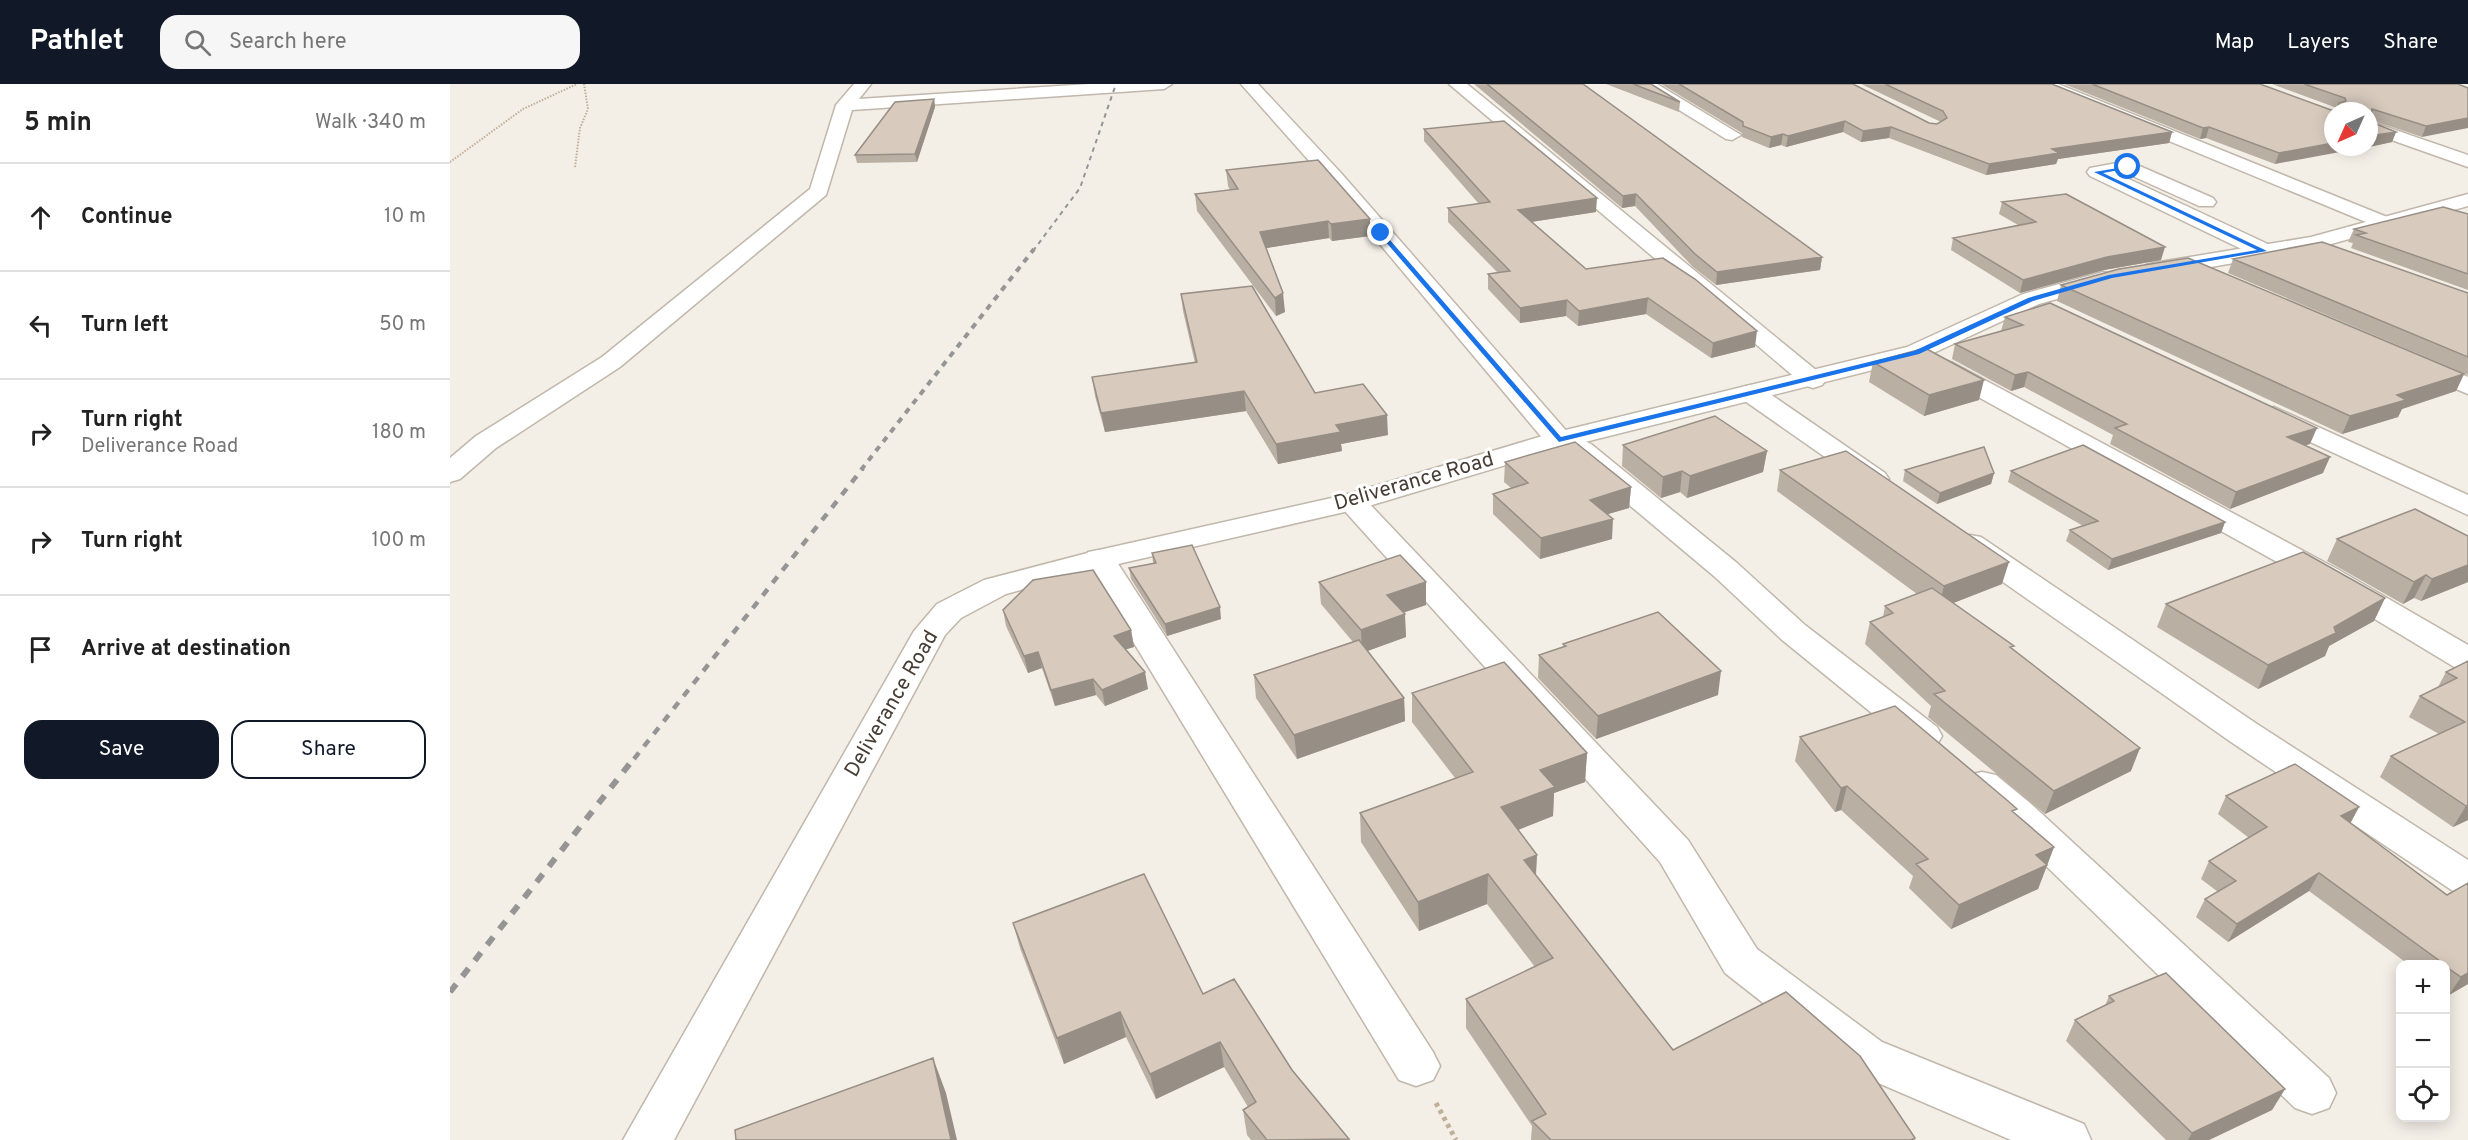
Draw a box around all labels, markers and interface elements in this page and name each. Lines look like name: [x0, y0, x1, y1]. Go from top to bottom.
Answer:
search box: [160, 15, 580, 69]
text: Pathlet: [30, 24, 124, 60]
icon: search: [181, 26, 214, 59]
text: Search here: [229, 29, 347, 56]
text: Map: [2215, 29, 2254, 56]
text: Layers: [2287, 29, 2350, 56]
text: Share: [2383, 29, 2438, 56]
north arrow: [2324, 102, 2378, 156]
text: 5 min: [24, 107, 92, 140]
text: Walk · 340 m: [315, 110, 426, 136]
route start: [2114, 153, 2140, 179]
icon: ahead: [24, 201, 57, 234]
text: Continue: [81, 204, 172, 231]
text: 10 m: [384, 204, 426, 230]
route end: [1367, 219, 1393, 245]
icon: left: [24, 309, 57, 342]
text: Turn left: [81, 312, 169, 339]
text: 50 m: [379, 312, 426, 338]
text: Turn right: [81, 407, 183, 434]
icon: right: [24, 417, 57, 450]
text: 180 m: [372, 420, 426, 446]
text: Deliverance Road: [81, 434, 238, 460]
street label: Deliverance Road: [1331, 446, 1497, 518]
icon: right: [24, 525, 57, 558]
text: Turn right: [81, 528, 183, 555]
text: 100 m: [371, 528, 426, 554]
street label: Deliverance Road: [839, 626, 945, 782]
icon: arrive: [24, 633, 57, 666]
text: Arrive at destination: [81, 636, 291, 663]
button: Save: [24, 720, 219, 779]
button: Share: [231, 720, 426, 779]
map controls: [2396, 960, 2450, 1122]
button: +: [2396, 960, 2450, 1014]
button: −: [2396, 1014, 2450, 1068]
button: locate: [2396, 1068, 2450, 1122]

